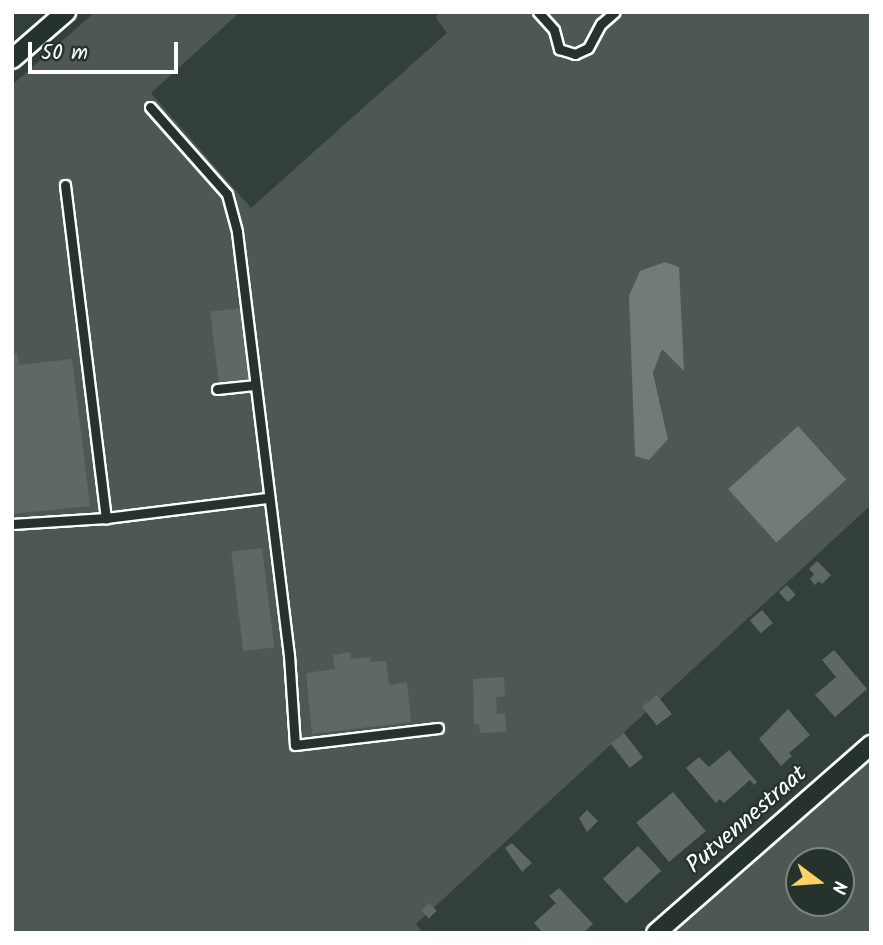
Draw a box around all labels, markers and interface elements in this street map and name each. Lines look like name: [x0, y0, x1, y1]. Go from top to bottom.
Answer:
scale bar: [32, 28, 182, 72]
text: 50 m: [41, 37, 88, 70]
street label: Putvennestraat: [681, 760, 813, 880]
north arrow: [785, 847, 855, 917]
text: N: [822, 877, 854, 897]

